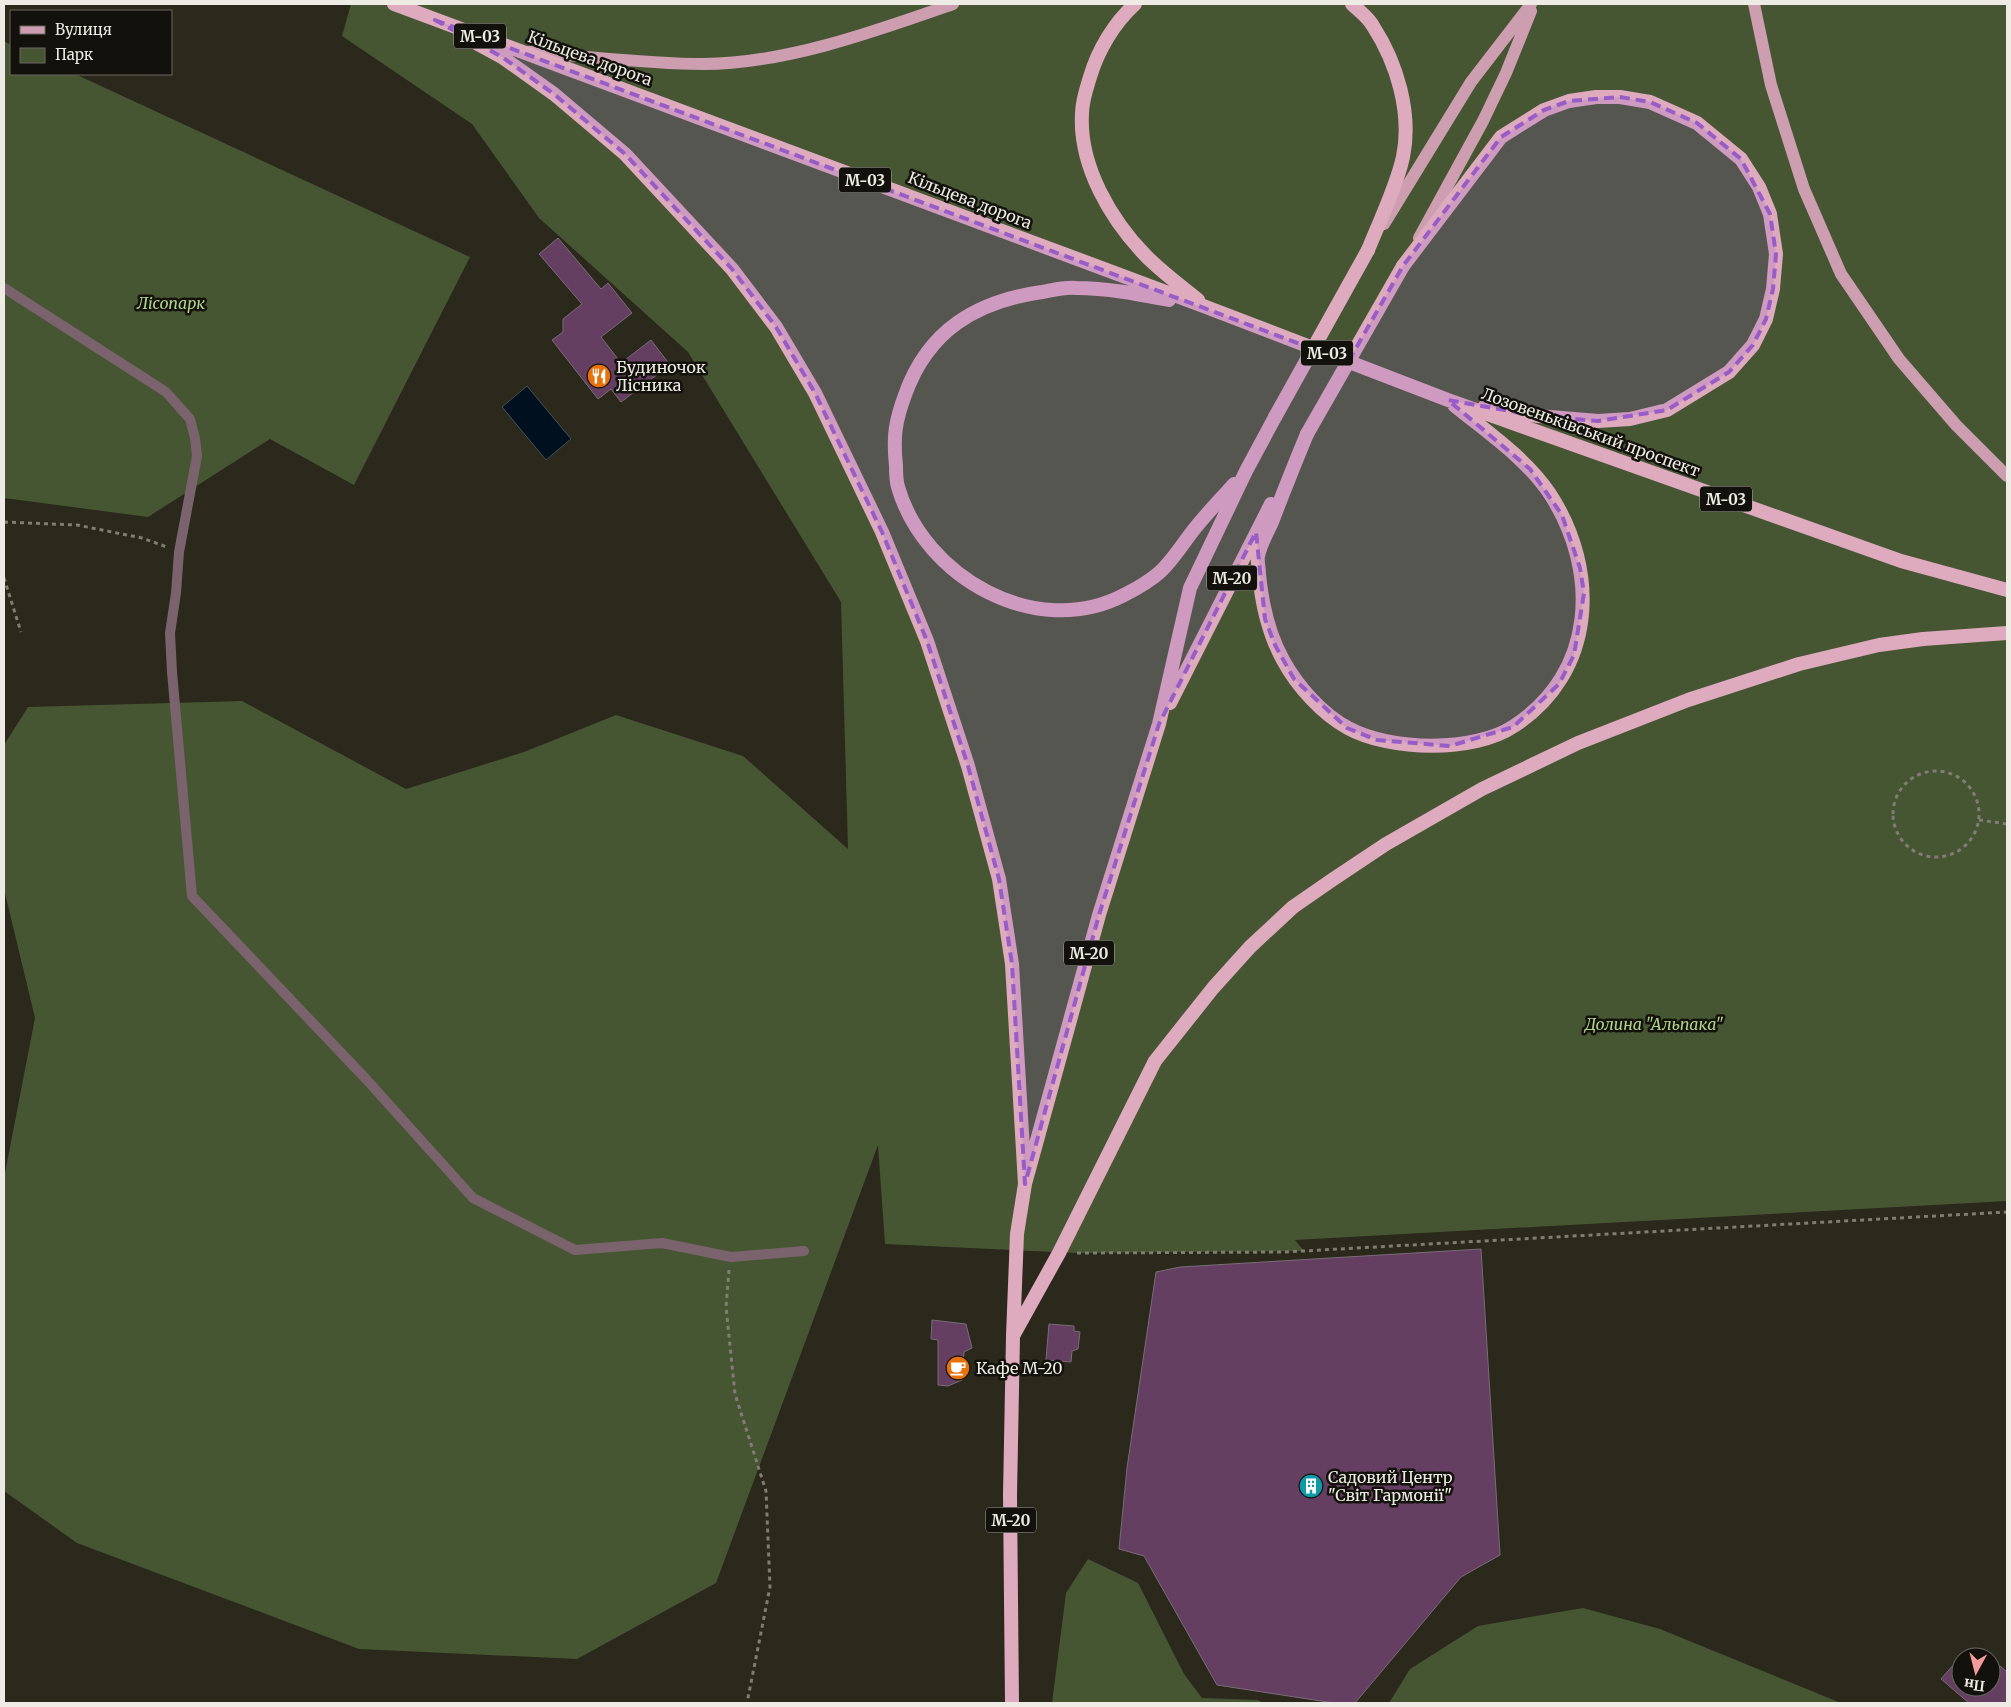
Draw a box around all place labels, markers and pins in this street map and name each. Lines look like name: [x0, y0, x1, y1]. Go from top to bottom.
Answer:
place label: Будиночок Лісника: [616, 357, 706, 395]
restaurant icon: Будиночок Лісника: [586, 363, 612, 389]
cafe icon: Кафе М-20: [945, 1355, 971, 1381]
place label: Кафе М-20: [976, 1358, 1063, 1378]
place label: Садовий Центр "Світ Гармонії": [1328, 1467, 1453, 1505]
building icon: Садовий Центр "Світ Гармонії": [1298, 1473, 1324, 1499]

